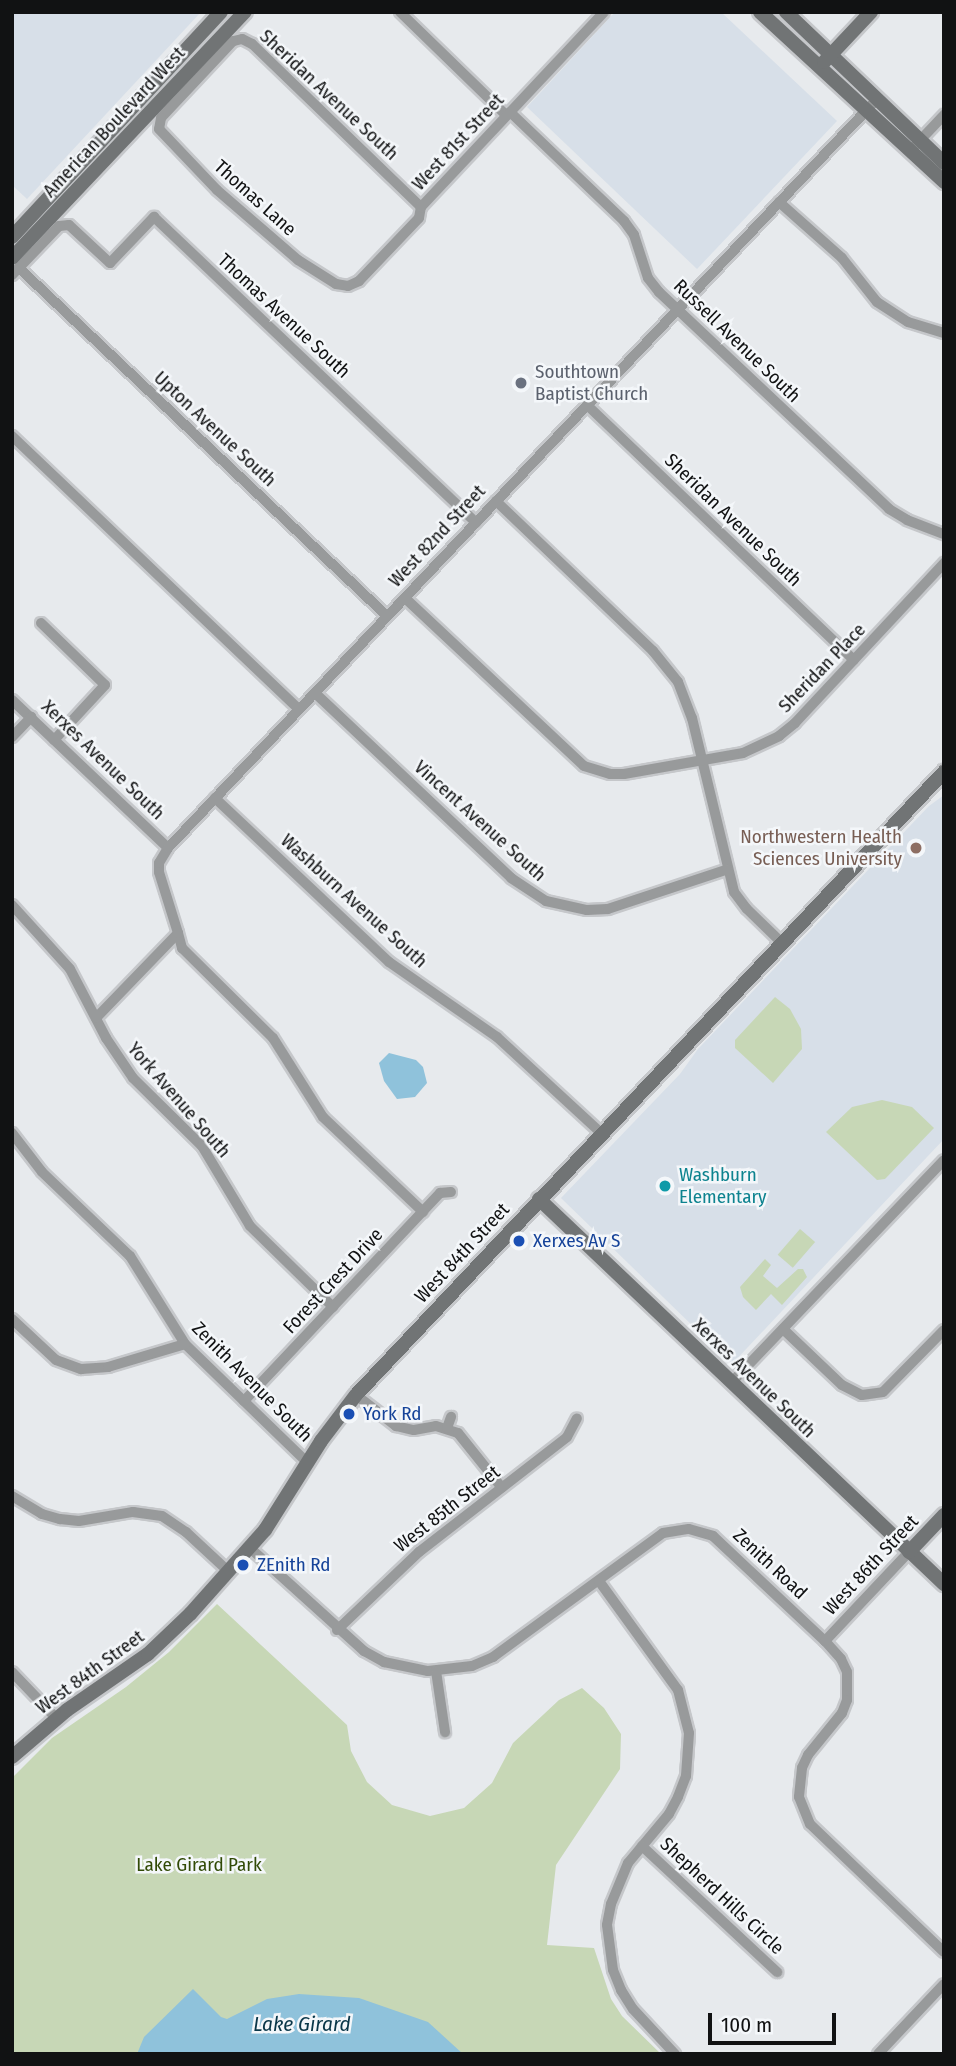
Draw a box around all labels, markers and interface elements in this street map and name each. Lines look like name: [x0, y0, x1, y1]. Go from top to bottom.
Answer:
street label: Sheridan Avenue South: [255, 25, 403, 165]
street label: American Boulevard West: [38, 42, 190, 202]
street label: West 81st Street: [407, 89, 509, 195]
street label: Thomas Lane: [209, 155, 301, 241]
street label: Thomas Avenue South: [213, 249, 355, 383]
street label: Russell Avenue South: [669, 275, 805, 407]
place label: Southtown Baptist Church: [535, 361, 648, 405]
street label: Upton Avenue South: [149, 367, 281, 491]
marker: Southtown Baptist Church: [513, 375, 529, 391]
street label: Sheridan Avenue South: [660, 449, 806, 591]
street label: West 82nd Street: [384, 480, 490, 592]
street label: Sheridan Place: [774, 619, 870, 717]
street label: Xerxes Avenue South: [37, 695, 169, 825]
street label: Vincent Avenue South: [409, 756, 551, 886]
place label: Northwestern Health Sciences University: [740, 826, 902, 870]
street label: Washburn Avenue South: [276, 829, 432, 973]
marker: Northwestern Health Sciences University: [908, 840, 924, 856]
street label: York Avenue South: [123, 1038, 235, 1162]
place label: Washburn Elementary: [679, 1164, 767, 1208]
marker: Washburn Elementary: [657, 1178, 673, 1194]
street label: West 84th Street: [410, 1198, 514, 1308]
street label: Forest Crest Drive: [278, 1224, 388, 1338]
place label: Xerxes Av S: [533, 1230, 620, 1252]
marker: Xerxes Av S: [511, 1233, 527, 1249]
street label: Xerxes Avenue South: [688, 1313, 820, 1443]
street label: Zenith Avenue South: [187, 1317, 317, 1447]
place label: York Rd: [363, 1403, 422, 1425]
marker: York Rd: [341, 1406, 357, 1422]
street label: West 85th Street: [390, 1461, 504, 1557]
street label: West 86th Street: [819, 1510, 923, 1620]
street label: Zenith Road: [728, 1524, 812, 1604]
place label: ZEnith Rd: [257, 1554, 330, 1576]
marker: ZEnith Rd: [235, 1557, 251, 1573]
street label: West 84th Street: [31, 1625, 149, 1719]
street label: Shepherd Hills Circle: [655, 1833, 789, 1959]
park label: Lake Girard Park: [136, 1854, 262, 1876]
scale bar: [711, 2000, 839, 2044]
water label: Lake Girard: [253, 2011, 351, 2037]
text: 100 m: [721, 2012, 772, 2038]

